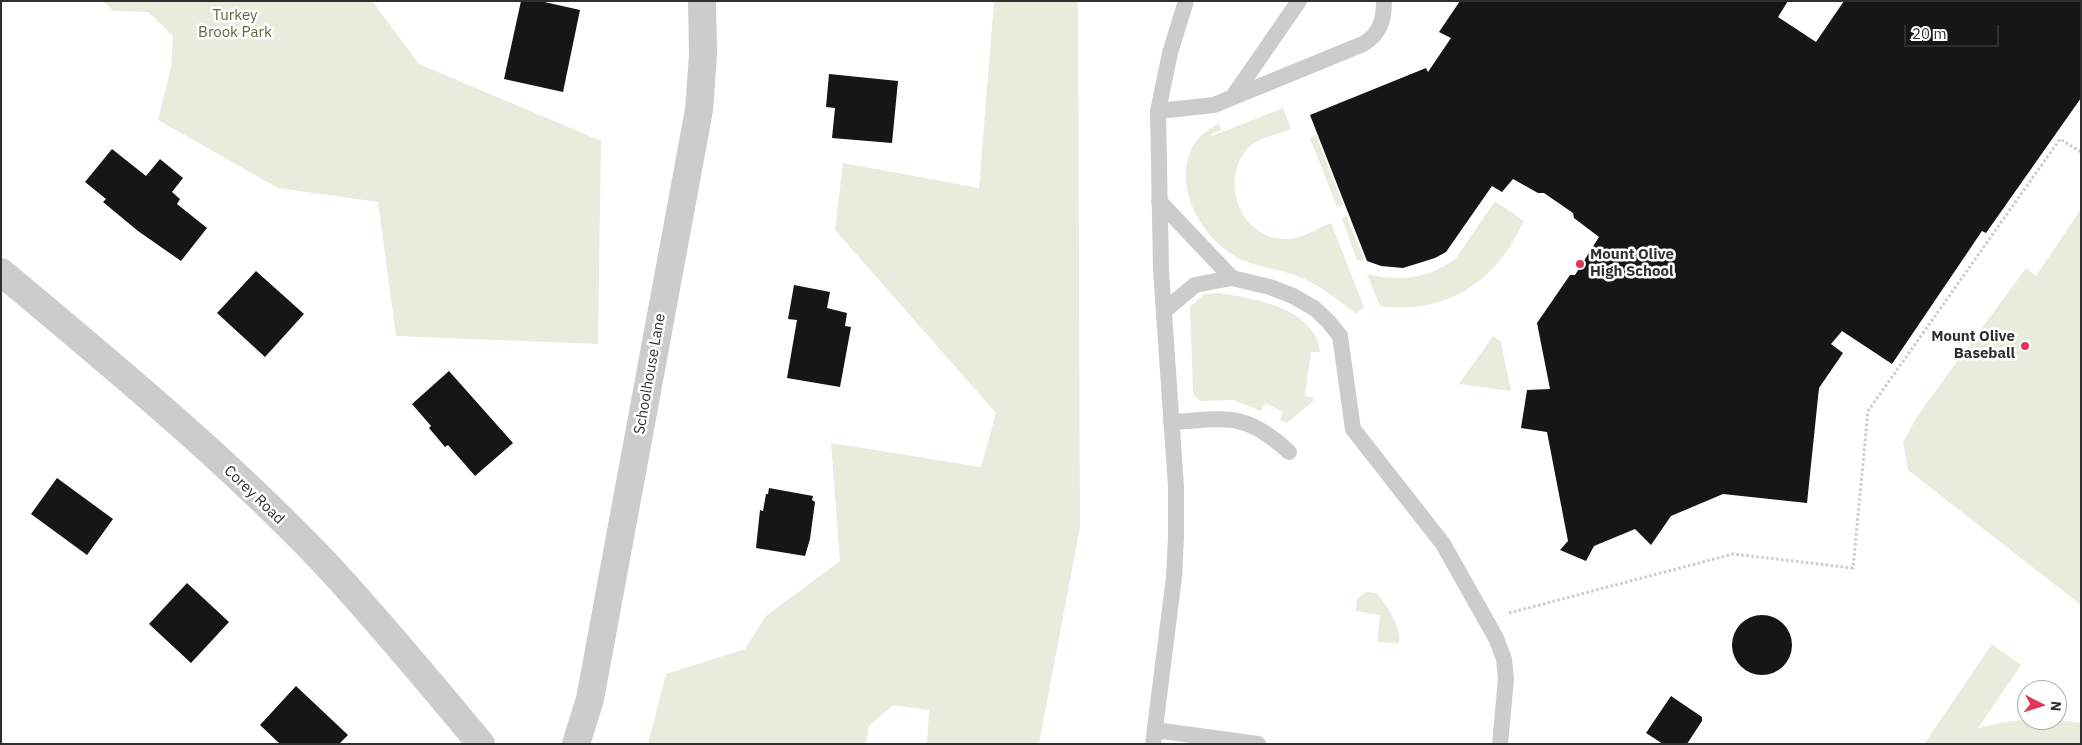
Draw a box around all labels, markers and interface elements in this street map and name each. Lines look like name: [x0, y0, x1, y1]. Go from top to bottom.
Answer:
park label: Turkey Brook Park: [198, 7, 272, 42]
scale bar: [1907, 15, 2002, 47]
text: 20 m: [1912, 24, 1947, 43]
place label: Mount Olive High School: [1590, 246, 1674, 281]
marker: Mount Olive High School: [1574, 258, 1586, 270]
street label: Schoolhouse Lane: [631, 312, 669, 436]
place label: Mount Olive Baseball: [1931, 328, 2015, 363]
marker: Mount Olive Baseball: [2019, 340, 2031, 352]
street label: Corey Road: [220, 462, 288, 528]
north arrow: [2017, 680, 2067, 730]
text: N: [2047, 700, 2065, 712]

